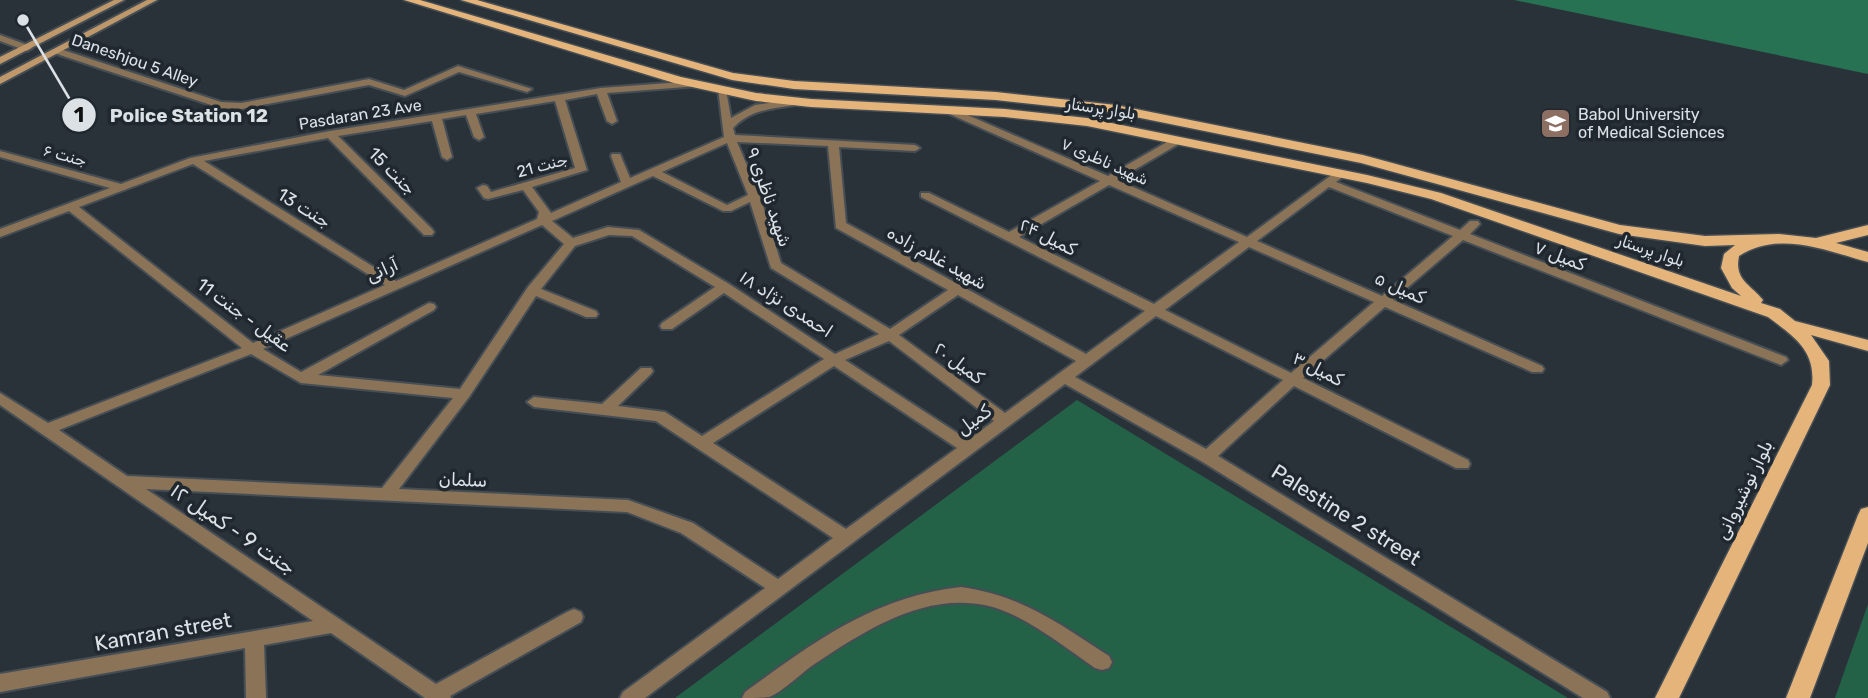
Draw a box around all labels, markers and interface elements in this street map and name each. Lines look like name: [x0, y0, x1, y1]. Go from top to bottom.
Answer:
street label: Daneshjou 5 Alley: [69, 30, 201, 91]
street label: بلوار پرستار: [1064, 93, 1137, 124]
callout: Police Station 12: [61, 95, 282, 135]
street label: Pasdaran 23 Ave: [297, 95, 423, 134]
text: 1: [74, 102, 84, 127]
text: Police Station 12: [110, 104, 268, 127]
place label: Babol University of Medical Sciences: [1578, 105, 1725, 142]
school or university icon: Babol University of Medical Sciences: [1538, 106, 1572, 140]
street label: شهید ناظری ۷: [1058, 134, 1151, 190]
street label: جنت ۶: [41, 141, 89, 170]
street label: جنت 15: [364, 143, 420, 199]
street label: شهید ناظری ۹: [742, 144, 796, 250]
street label: جنت 21: [515, 150, 570, 181]
street label: جنت 13: [273, 183, 335, 233]
street label: کمیل ۲۴: [1016, 213, 1080, 261]
street label: شهید غلام زاده: [883, 222, 991, 294]
street label: بلوار پرستار: [1613, 230, 1687, 272]
street label: کمیل ۷: [1531, 236, 1589, 276]
street label: آرانی: [362, 253, 402, 287]
street label: احمدی نژاد ۱۸: [735, 266, 837, 342]
street label: کمیل ۵: [1371, 267, 1429, 309]
street label: عقیل - جنت 11: [192, 273, 296, 357]
street label: کمیل ۲۰: [930, 337, 988, 389]
street label: کمیل ۳: [1289, 347, 1347, 391]
street label: کمیل: [952, 400, 996, 440]
street label: بلوار نوشیروانی: [1711, 437, 1777, 543]
street label: Palestine 2 street: [1267, 459, 1425, 571]
street label: سلمان: [438, 468, 488, 492]
street label: جنت 9 - کمیل ۱۲: [166, 478, 301, 580]
street label: Kamran street: [93, 607, 233, 656]

